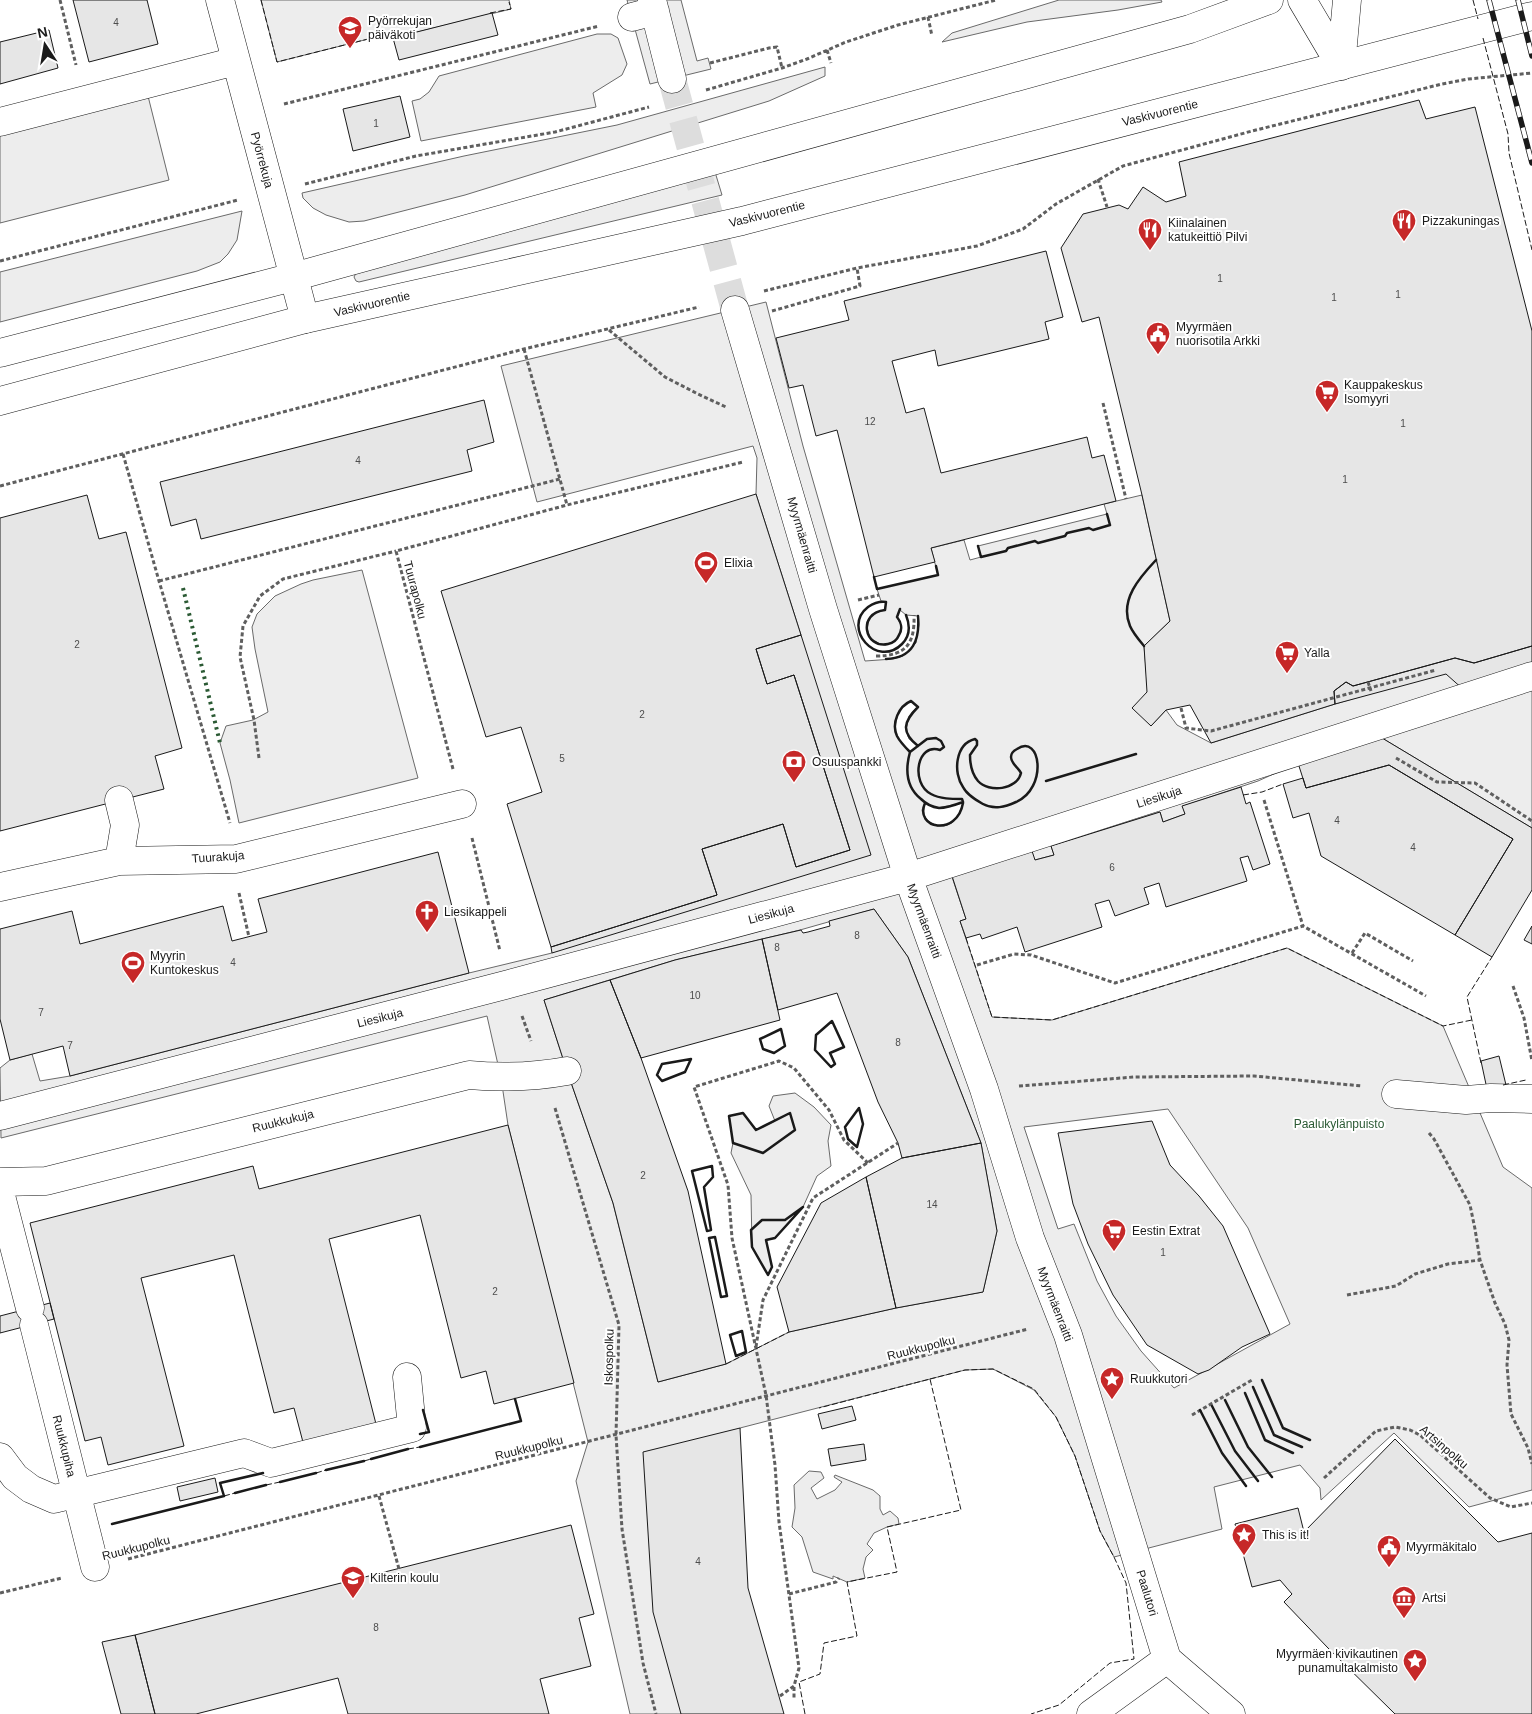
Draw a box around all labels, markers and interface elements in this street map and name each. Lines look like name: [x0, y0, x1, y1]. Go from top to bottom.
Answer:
place label: Pyörrekujan päiväkoti: [368, 14, 432, 42]
school or university icon: Pyörrekujan päiväkoti: [337, 15, 363, 49]
house number: 4: [113, 17, 119, 28]
north arrow: [20, 20, 70, 70]
text: N: [36, 23, 49, 41]
street label: Vaskivuorentie: [1121, 97, 1200, 129]
house number: 1: [373, 118, 379, 129]
street label: Pyörrekuja: [248, 130, 276, 190]
street label: Vaskivuorentie: [728, 198, 807, 230]
restaurant icon: Pizzakuningas: [1391, 208, 1417, 242]
place label: Pizzakuningas: [1422, 214, 1499, 228]
place label: Kiinalainen katukeittiö Pilvi: [1168, 216, 1247, 244]
restaurant icon: Kiinalainen katukeittiö Pilvi: [1137, 217, 1163, 251]
house number: 1: [1217, 273, 1223, 284]
street label: Vaskivuorentie: [333, 288, 412, 320]
house number: 1: [1395, 289, 1401, 300]
house number: 1: [1331, 292, 1337, 303]
place label: Myyrmäen nuorisotila Arkki: [1176, 320, 1260, 348]
public building icon: Myyrmäen nuorisotila Arkki: [1145, 321, 1171, 355]
place label: Kauppakeskus Isomyyri: [1344, 378, 1423, 406]
supermarket icon: Kauppakeskus Isomyyri: [1314, 379, 1340, 413]
house number: 12: [864, 416, 876, 427]
house number: 1: [1400, 418, 1406, 429]
house number: 4: [355, 455, 361, 466]
house number: 1: [1342, 474, 1348, 485]
street label: Myyrmäenraitti: [784, 495, 820, 575]
sports icon: Elixia: [693, 550, 719, 584]
place label: Elixia: [724, 556, 753, 570]
street label: Tuurapolku: [401, 559, 429, 621]
house number: 2: [74, 639, 80, 650]
supermarket icon: Yalla: [1274, 640, 1300, 674]
place label: Yalla: [1304, 646, 1330, 660]
house number: 2: [639, 709, 645, 720]
bank icon: Osuuspankki: [781, 749, 807, 783]
house number: 5: [559, 753, 565, 764]
place label: Osuuspankki: [812, 755, 881, 769]
street label: Liesikuja: [1135, 783, 1184, 811]
house number: 4: [1334, 815, 1340, 826]
house number: 4: [1410, 842, 1416, 853]
street label: Tuurakuja: [191, 848, 245, 866]
house number: 6: [1109, 862, 1115, 873]
street label: Myyrmäenraitti: [904, 882, 944, 960]
church icon: Liesikappeli: [414, 899, 440, 933]
street label: Liesikuja: [747, 901, 796, 927]
place label: Liesikappeli: [444, 905, 507, 919]
house number: 8: [854, 930, 860, 941]
house number: 8: [774, 942, 780, 953]
place label: Myyrin Kuntokeskus: [150, 949, 219, 977]
sports icon: Myyrin Kuntokeskus: [120, 950, 146, 984]
house number: 4: [230, 957, 236, 968]
house number: 10: [689, 990, 701, 1001]
street label: Liesikuja: [356, 1005, 405, 1030]
house number: 7: [38, 1007, 44, 1018]
house number: 8: [895, 1037, 901, 1048]
house number: 7: [67, 1040, 73, 1051]
street label: Ruukkukuja: [251, 1107, 315, 1135]
park label: Paalukylänpuisto: [1294, 1117, 1385, 1131]
house number: 2: [640, 1170, 646, 1181]
house number: 14: [926, 1199, 938, 1210]
supermarket icon: Eestin Extrat: [1101, 1218, 1127, 1252]
place label: Eestin Extrat: [1132, 1224, 1201, 1238]
house number: 1: [1160, 1247, 1166, 1258]
street label: Myyrmäenraitti: [1034, 1265, 1076, 1343]
house number: 2: [492, 1286, 498, 1297]
street label: Iskospolku: [602, 1329, 616, 1385]
street label: Ruukkupolku: [886, 1333, 956, 1363]
place icon: Ruukkutori: [1099, 1366, 1125, 1400]
place label: Ruukkutori: [1130, 1372, 1187, 1386]
street label: Ruukkupiha: [50, 1414, 79, 1479]
street label: Artsinpolku: [1417, 1422, 1471, 1472]
street label: Ruukkupolku: [494, 1433, 564, 1463]
place icon: This is it!: [1231, 1522, 1257, 1556]
place label: This is it!: [1262, 1528, 1309, 1542]
street label: Ruukkupolku: [101, 1533, 171, 1563]
public building icon: Myyrmäkitalo: [1376, 1534, 1402, 1568]
place label: Myyrmäkitalo: [1406, 1540, 1477, 1554]
house number: 4: [695, 1556, 701, 1567]
school or university icon: Kilterin koulu: [340, 1565, 366, 1599]
street label: Paalutori: [1133, 1568, 1161, 1618]
place label: Kilterin koulu: [370, 1571, 439, 1585]
museum icon: Artsi: [1391, 1585, 1417, 1619]
place label: Artsi: [1422, 1591, 1446, 1605]
house number: 8: [373, 1622, 379, 1633]
place label: Myyrmäen kivikautinen punamultakalmisto: [1276, 1647, 1398, 1675]
place icon: Myyrmäen kivikautinen punamultakalmisto: [1402, 1648, 1428, 1682]

